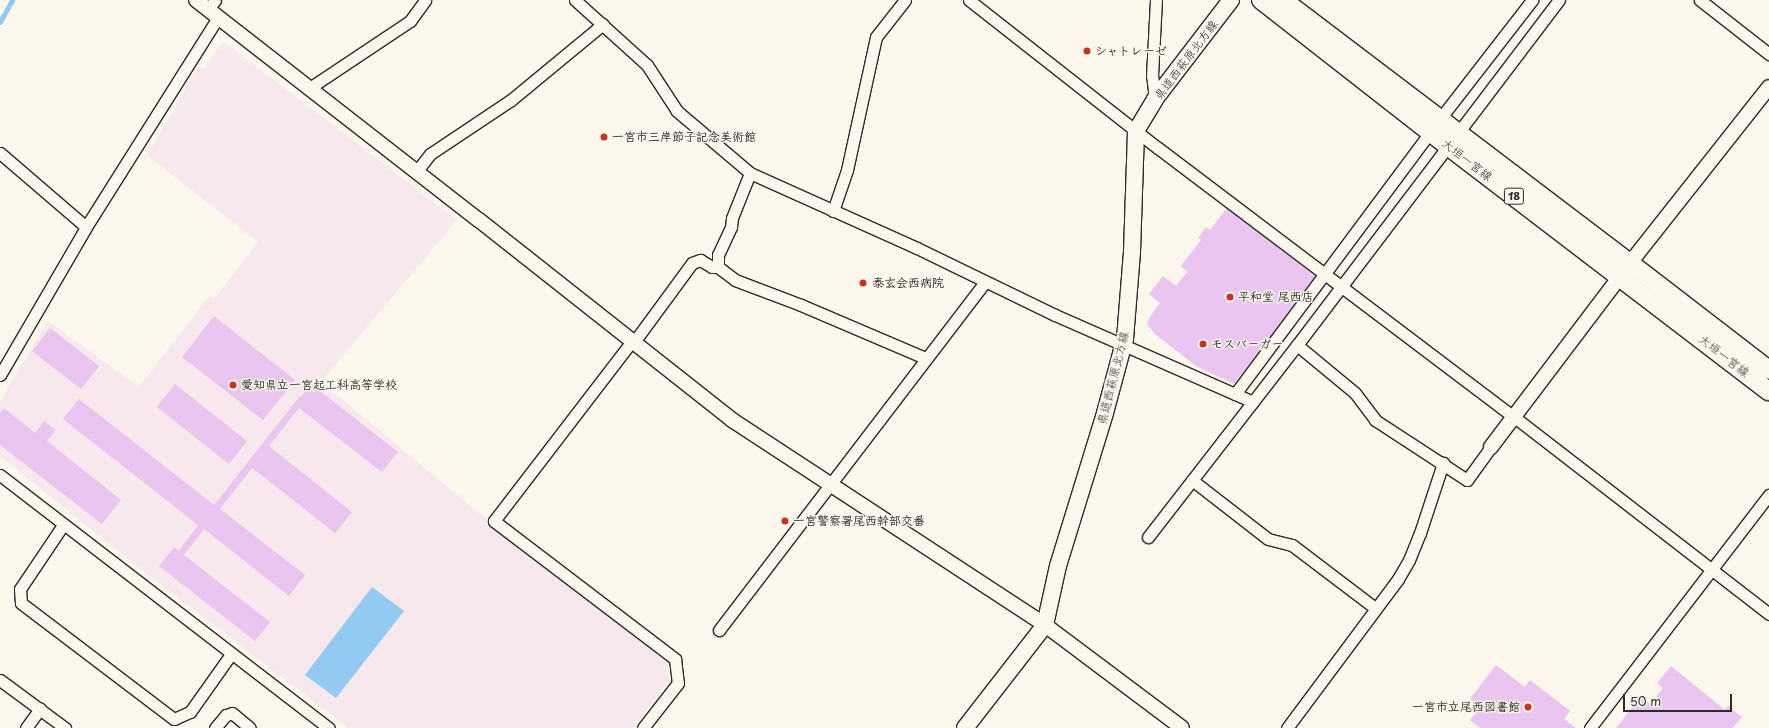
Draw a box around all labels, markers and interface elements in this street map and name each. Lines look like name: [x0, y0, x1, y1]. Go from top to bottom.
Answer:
street label: 県道西萩原北方線: [1151, 17, 1221, 103]
place label: シャトレーゼ: [1095, 44, 1167, 58]
marker: シャトレーゼ: [1082, 46, 1092, 56]
place label: 一宮市三岸節子記念美術館: [612, 130, 756, 144]
marker: 一宮市三岸節子記念美術館: [599, 132, 609, 142]
street label: 大垣一宮線: [1439, 136, 1495, 184]
road number: 18: [1503, 187, 1525, 205]
place label: 泰玄会西病院: [872, 276, 944, 290]
marker: 泰玄会西病院: [857, 277, 869, 289]
place label: 平和堂 尾西店: [1238, 290, 1314, 304]
marker: 平和堂 尾西店: [1225, 292, 1235, 302]
street label: 県道西萩原北方線: [1094, 330, 1132, 426]
street label: 大垣一宮線: [1696, 332, 1752, 380]
place label: モスバーガー: [1211, 337, 1283, 351]
marker: モスバーガー: [1198, 339, 1208, 349]
place label: 愛知県立一宮起工科高等学校: [241, 378, 397, 392]
marker: 愛知県立一宮起工科高等学校: [228, 380, 238, 390]
place label: 一宮警察署尾西幹部交番: [793, 514, 925, 528]
marker: 一宮警察署尾西幹部交番: [780, 516, 790, 526]
scale bar: [1625, 686, 1734, 712]
text: 50 m: [1630, 692, 1661, 710]
place label: 一宮市立尾西図書館: [1412, 700, 1520, 714]
marker: 一宮市立尾西図書館: [1523, 702, 1533, 712]

